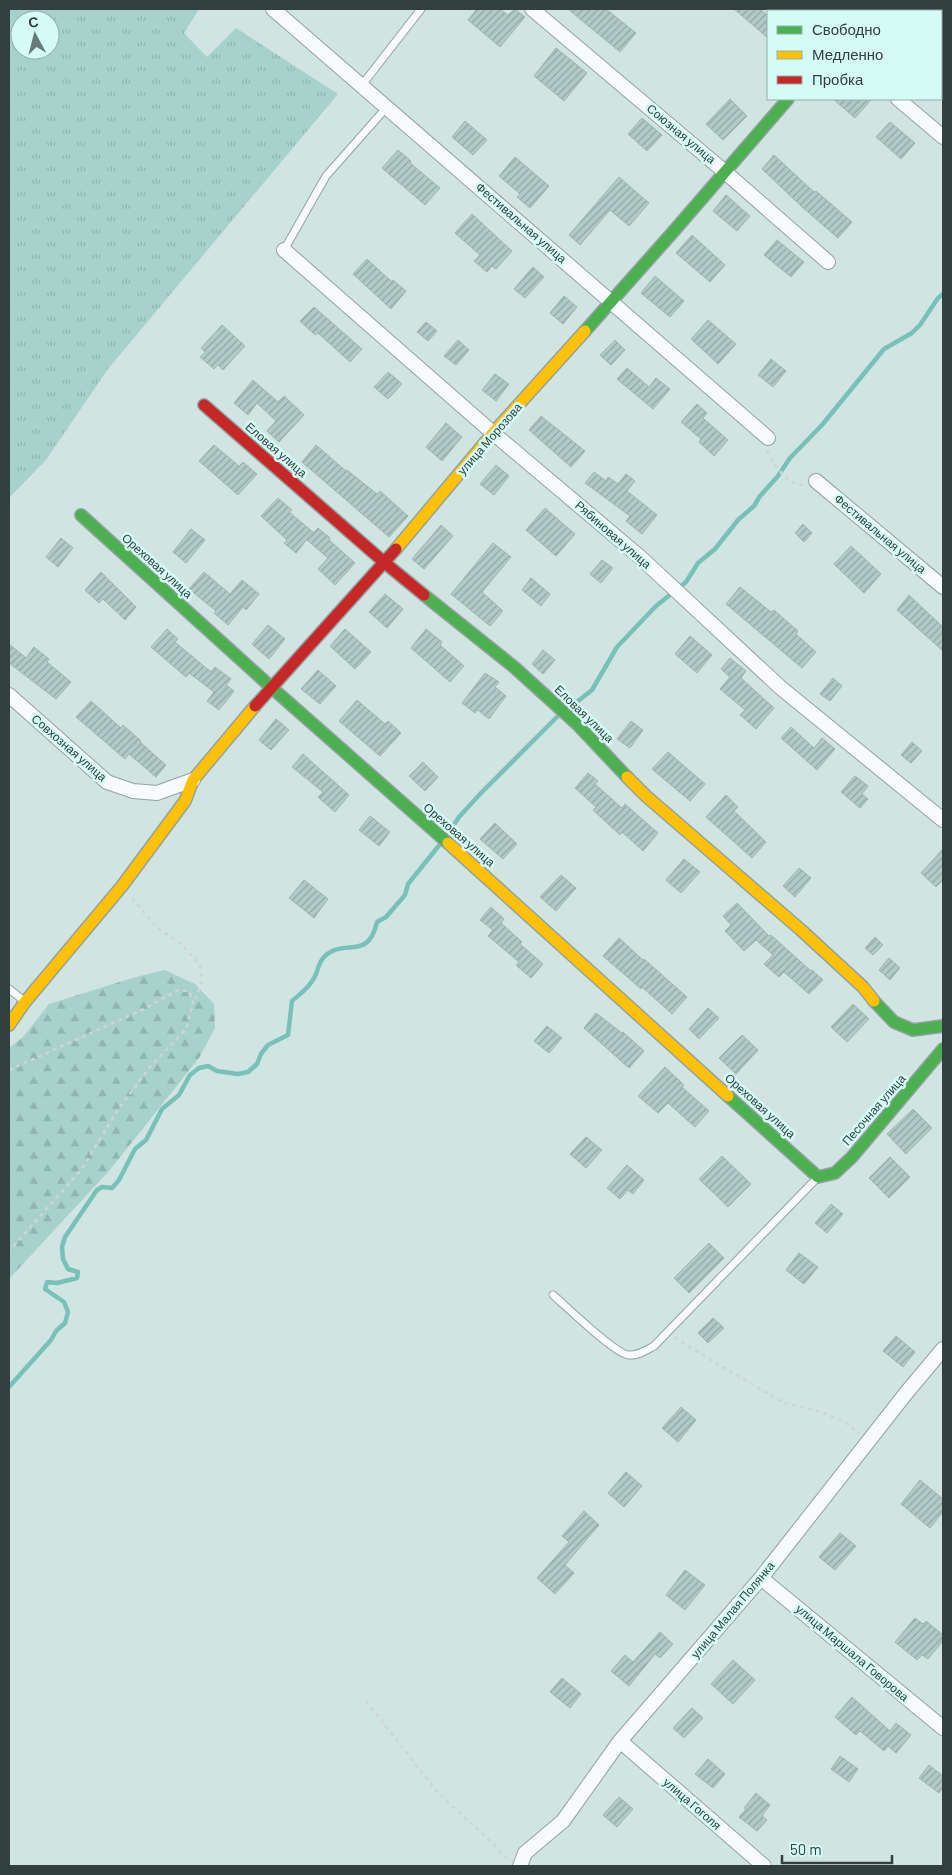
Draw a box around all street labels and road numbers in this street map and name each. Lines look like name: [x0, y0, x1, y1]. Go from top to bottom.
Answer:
street label: Союзная улица: [644, 101, 719, 167]
street label: Фестивальная улица: [473, 179, 570, 266]
street label: улица Морозова: [454, 399, 525, 478]
street label: Еловая улица: [242, 419, 310, 481]
street label: Фестивальная улица: [831, 491, 930, 577]
street label: Рябиновая улица: [572, 498, 655, 572]
street label: Ореховая улица: [119, 530, 196, 601]
street label: Еловая улица: [552, 682, 617, 746]
street label: Совхозная улица: [29, 711, 110, 785]
street label: Ореховая улица: [421, 800, 498, 870]
street label: Ореховая улица: [722, 1070, 799, 1141]
street label: Песочная улица: [839, 1071, 909, 1148]
street label: улица Малая Полянка: [688, 1558, 778, 1661]
street label: улица Маршала Говорова: [793, 1601, 912, 1704]
street label: улица Гоголя: [660, 1774, 724, 1833]

